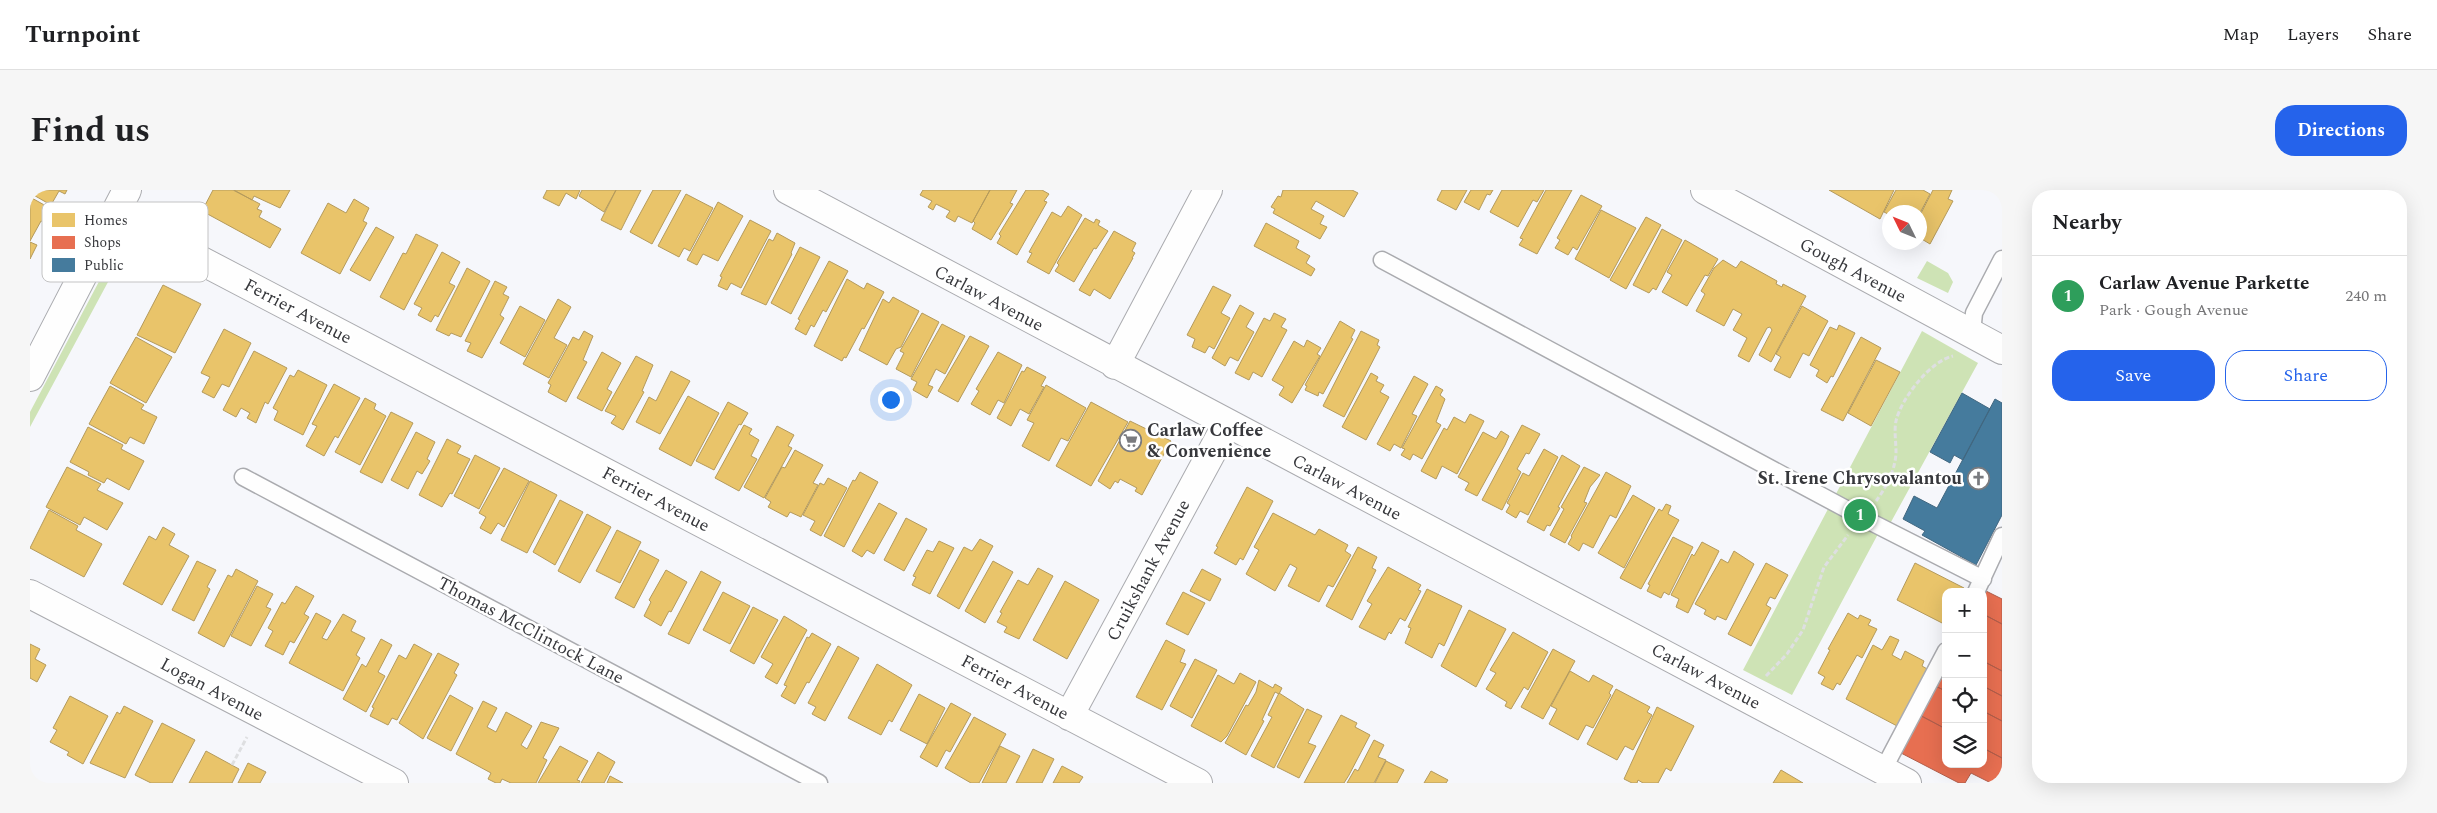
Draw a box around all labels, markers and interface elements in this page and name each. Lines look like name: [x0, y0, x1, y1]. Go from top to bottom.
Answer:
text: Turnpoint: [25, 17, 141, 53]
text: Map: [2223, 21, 2259, 48]
text: Layers: [2287, 21, 2339, 48]
text: Share: [2367, 21, 2412, 48]
text: Find us: [30, 104, 150, 157]
button: Directions: [2275, 105, 2407, 156]
legend: [42, 202, 208, 282]
north arrow: [1882, 205, 1927, 250]
text: Nearby: [2052, 207, 2122, 239]
text: Homes: [84, 210, 128, 231]
street label: Gough Avenue: [1794, 231, 1911, 310]
text: Shops: [84, 232, 121, 253]
text: Public: [84, 255, 124, 276]
street label: Carlaw Avenue: [929, 258, 1048, 339]
text: Carlaw Avenue Parkette: [2099, 269, 2310, 298]
street label: Ferrier Avenue: [239, 272, 357, 351]
text: 1: [2064, 284, 2072, 308]
text: 240 m: [2345, 284, 2387, 308]
text: Park · Gough Avenue: [2099, 298, 2249, 322]
button: Save: [2052, 350, 2215, 401]
button: Share: [2225, 350, 2387, 401]
your location: [878, 387, 904, 413]
place label: Carlaw Coffee & Convenience: [1147, 417, 1271, 465]
supermarket icon: Carlaw Coffee & Convenience: [1119, 428, 1143, 452]
street label: Carlaw Avenue: [1287, 447, 1406, 528]
street label: Ferrier Avenue: [597, 460, 715, 539]
place label: St. Irene Chrysovalantou: [1757, 465, 1962, 492]
church icon: St. Irene Chrysovalantou: [1966, 466, 1990, 490]
street label: Cruikshank Avenue: [1100, 495, 1197, 646]
pin: 1: [1844, 496, 1876, 534]
street label: Thomas McClintock Lane: [433, 570, 629, 691]
map controls: [1942, 588, 1987, 768]
button: +: [1942, 588, 1987, 633]
button: −: [1942, 633, 1987, 678]
street label: Carlaw Avenue: [1646, 636, 1765, 717]
street label: Ferrier Avenue: [956, 648, 1074, 727]
street label: Logan Avenue: [155, 651, 268, 728]
button: locate: [1942, 678, 1987, 723]
button: layers: [1942, 723, 1987, 768]

